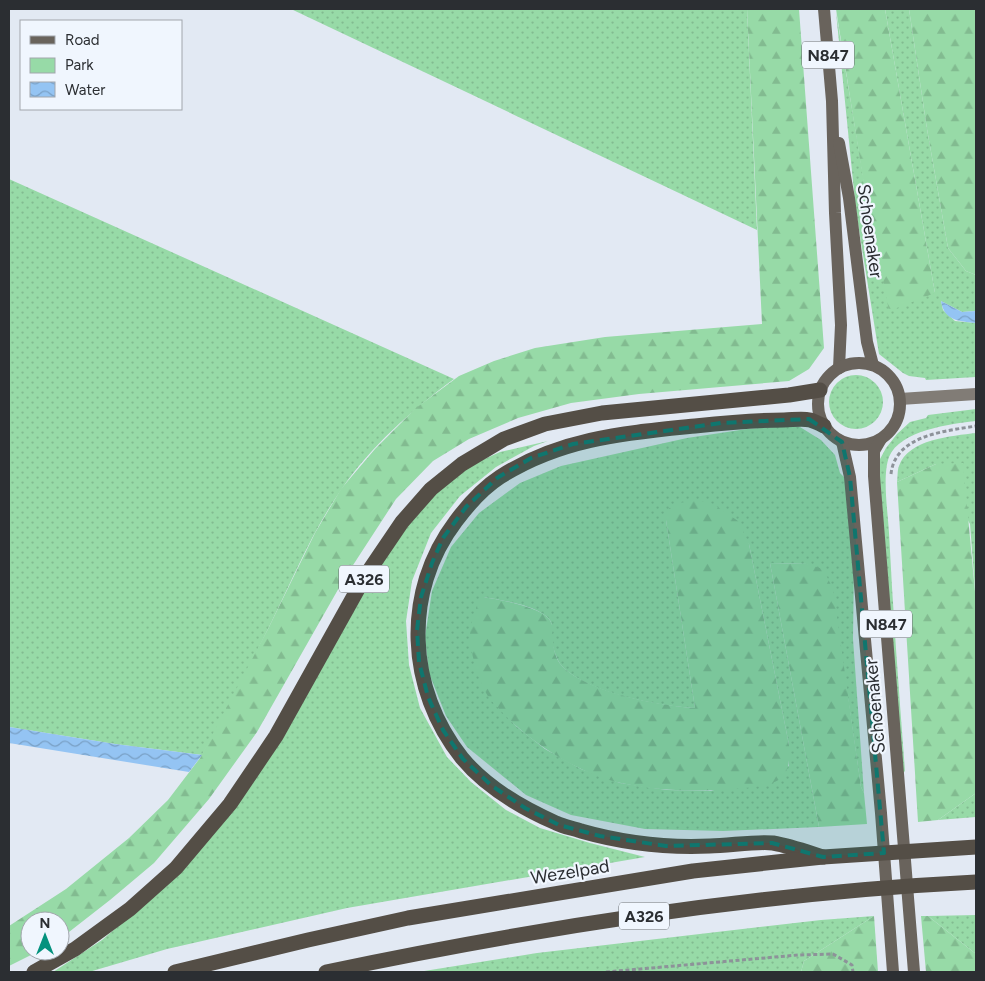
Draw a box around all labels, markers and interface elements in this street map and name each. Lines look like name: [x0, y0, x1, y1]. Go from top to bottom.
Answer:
legend: [20, 20, 182, 110]
text: Road: [65, 31, 100, 49]
road number: N847: [802, 42, 854, 68]
text: Park: [65, 56, 94, 74]
text: Water: [65, 81, 105, 99]
street label: Schoenaker: [853, 183, 887, 279]
road number: A326: [339, 566, 389, 592]
road number: N847: [860, 610, 912, 638]
street label: Schoenaker: [860, 658, 890, 754]
street label: Wezelpad: [529, 855, 611, 889]
road number: A326: [619, 902, 669, 929]
north arrow: [20, 911, 70, 961]
text: N: [40, 915, 50, 932]

